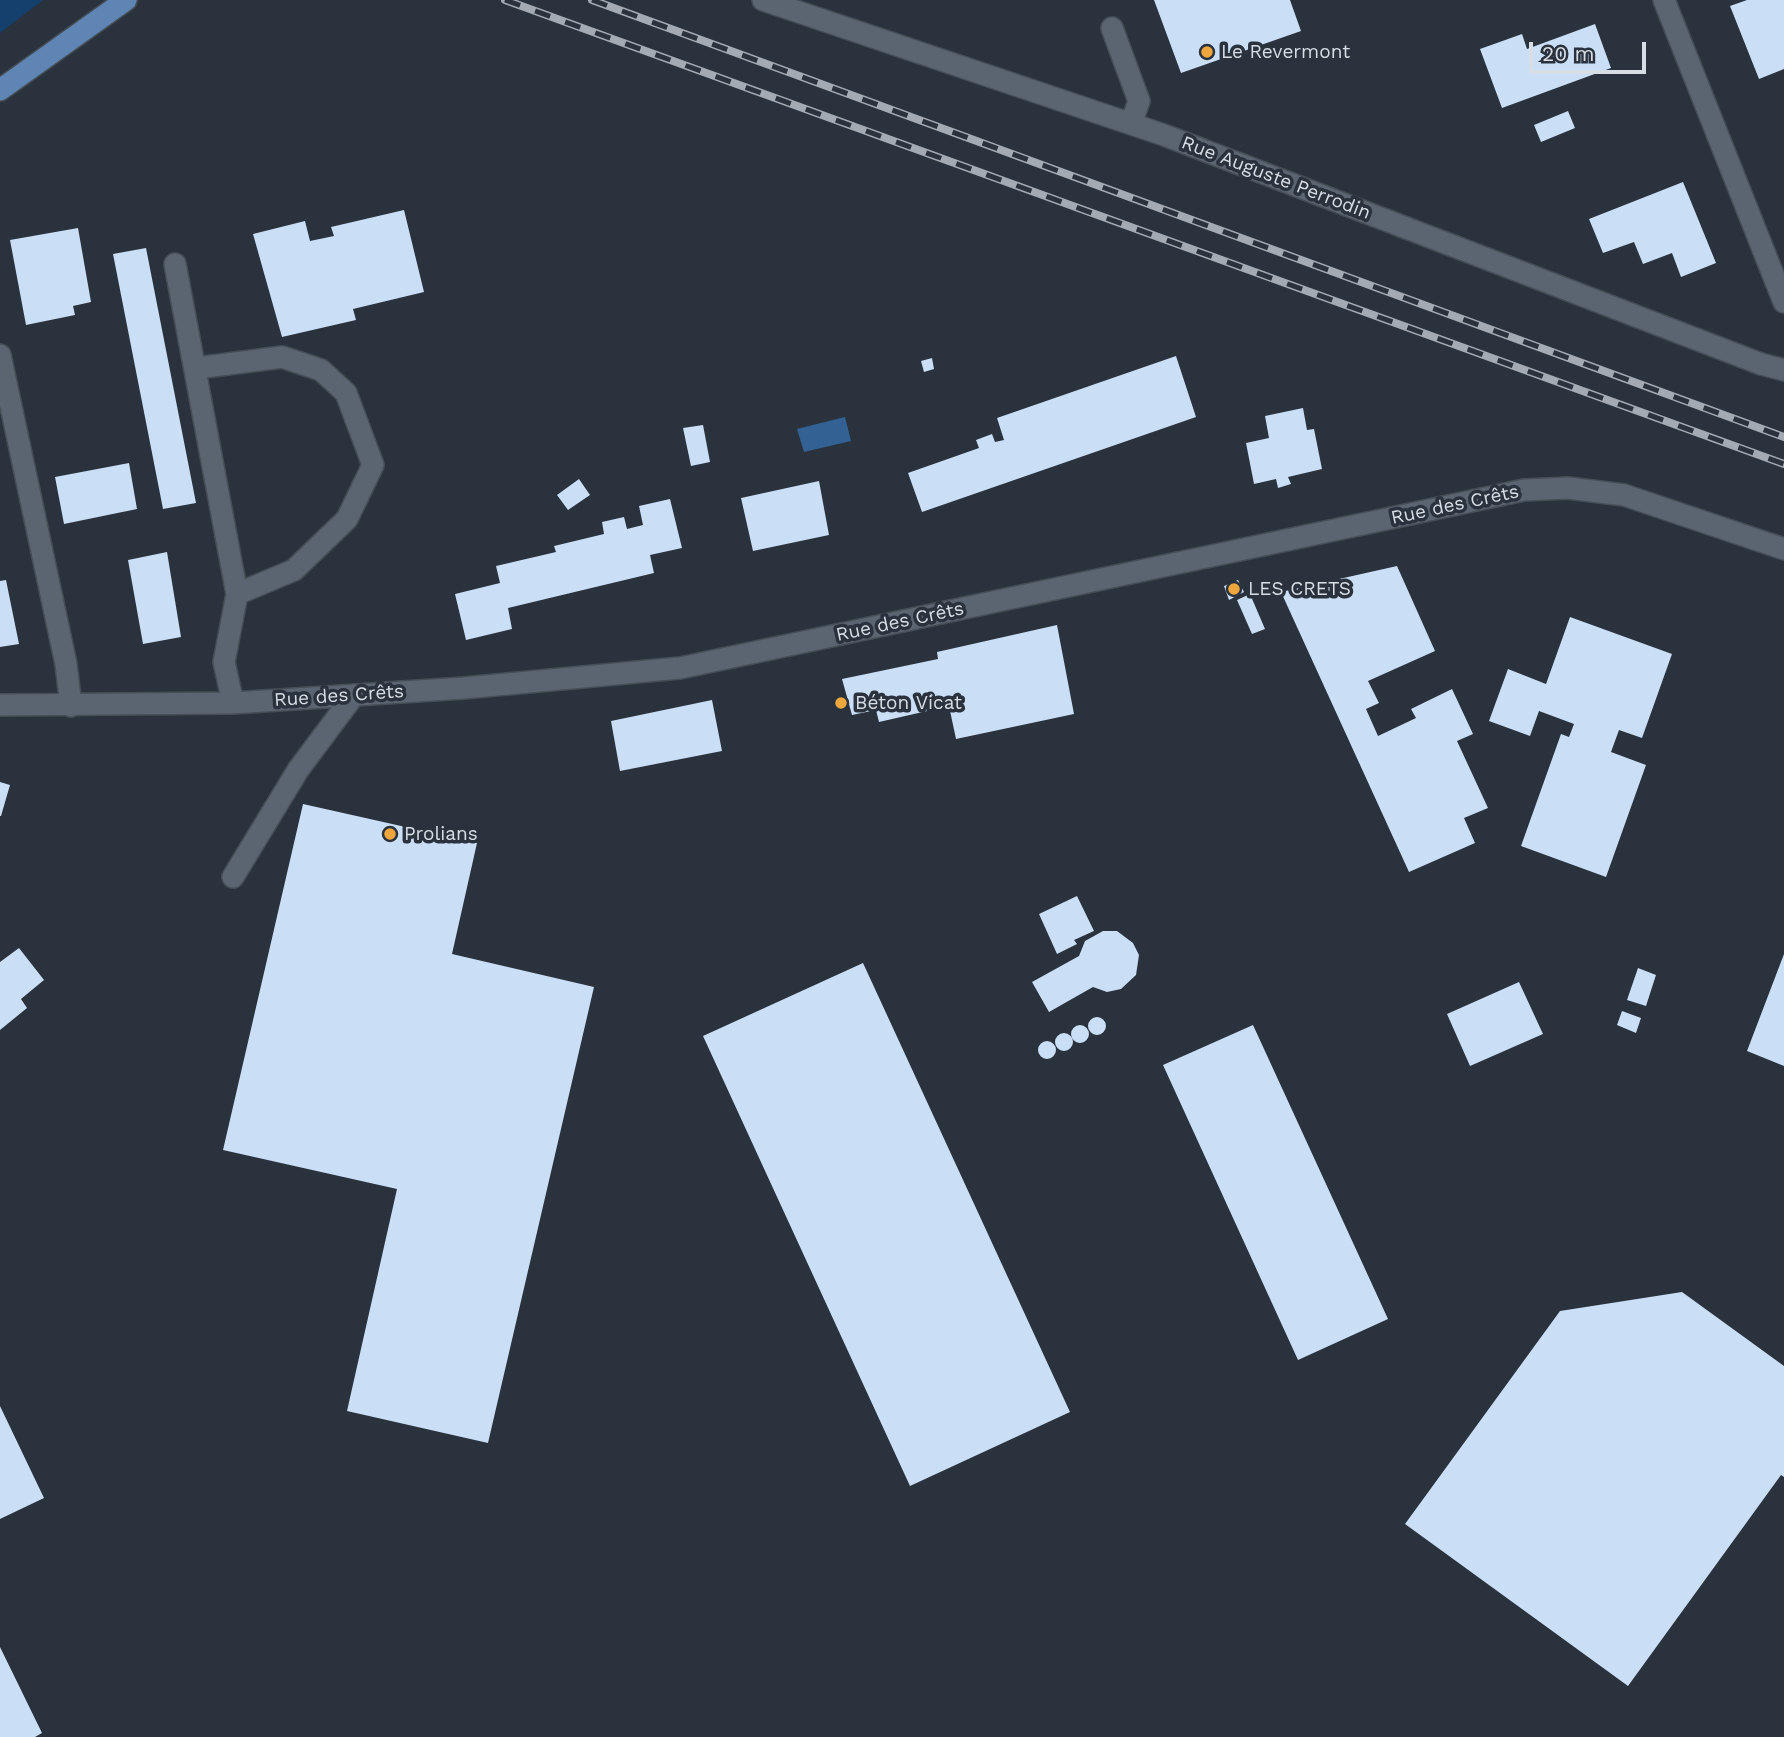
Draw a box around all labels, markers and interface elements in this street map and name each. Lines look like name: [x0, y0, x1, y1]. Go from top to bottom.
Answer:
scale bar: [1532, 28, 1649, 72]
place label: Le Revermont: [1221, 41, 1350, 63]
text: 20 m: [1542, 41, 1594, 66]
marker: Le Revermont: [1199, 44, 1215, 60]
street label: Rue Auguste Perrodin: [1178, 131, 1374, 225]
street label: Rue des Crêts: [1389, 480, 1521, 530]
place label: LES CRETS: [1248, 578, 1351, 600]
marker: LES CRETS: [1226, 581, 1242, 597]
street label: Rue des Crêts: [834, 597, 966, 647]
street label: Rue des Crêts: [273, 680, 405, 712]
place label: Béton Vicat: [855, 692, 962, 714]
marker: Béton Vicat: [833, 695, 849, 711]
place label: Prolians: [404, 823, 478, 845]
marker: Prolians: [382, 826, 398, 842]

